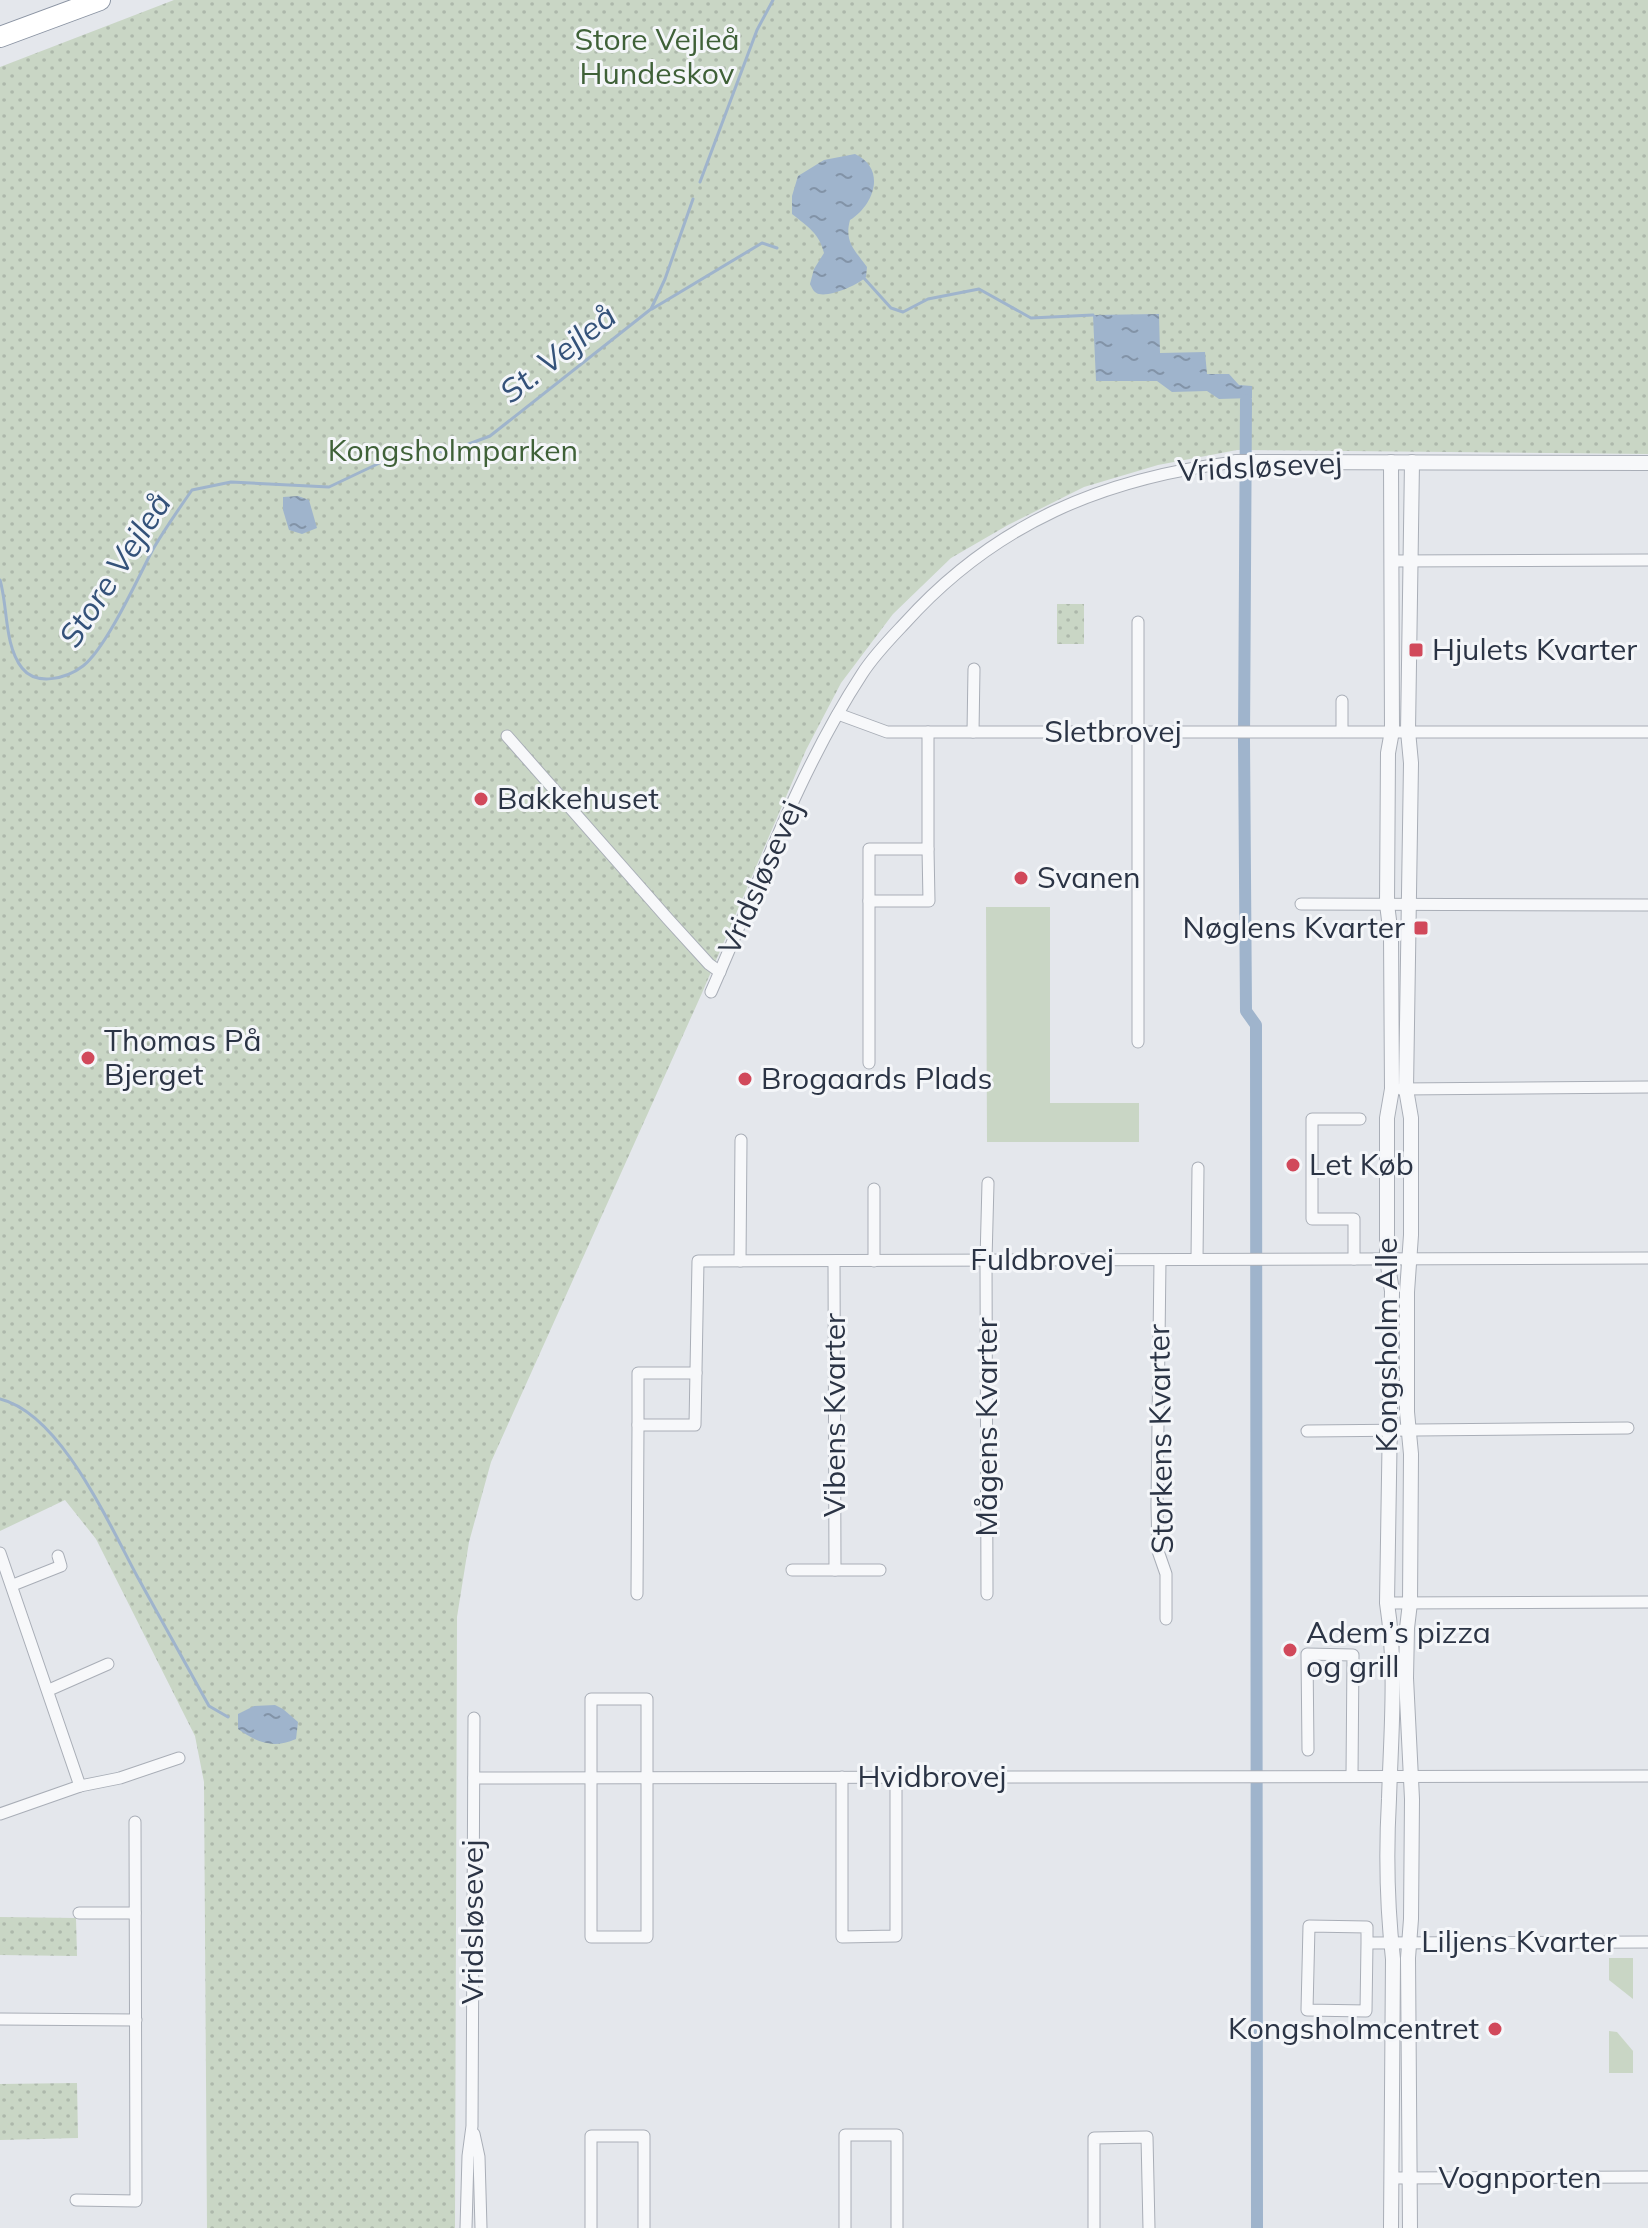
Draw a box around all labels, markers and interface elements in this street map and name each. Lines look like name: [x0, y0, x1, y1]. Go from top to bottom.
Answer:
park label: Store Vejleå Hundeskov: [574, 20, 740, 92]
water label: St. Vejleå: [491, 295, 624, 411]
park label: Kongsholmparken: [328, 431, 578, 469]
street label: Vridsløsevej: [1177, 443, 1343, 489]
water label: Store Vejleå: [49, 485, 179, 654]
place label: Hjulets Kvarter: [1432, 630, 1637, 668]
marker: Hjulets Kvarter: [1407, 641, 1425, 659]
street label: Sletbrovej: [1044, 712, 1182, 750]
place label: Bakkehuset: [497, 779, 659, 817]
marker: Bakkehuset: [472, 790, 490, 808]
street label: Vridsløsevej: [709, 795, 811, 961]
place label: Svanen: [1037, 858, 1141, 896]
marker: Svanen: [1012, 869, 1030, 887]
place label: Nøglens Kvarter: [1183, 908, 1405, 946]
marker: Nøglens Kvarter: [1412, 919, 1430, 937]
place label: Thomas På Bjerget: [104, 1021, 261, 1093]
marker: Thomas På Bjerget: [79, 1049, 97, 1067]
place label: Brogaards Plads: [761, 1059, 992, 1097]
marker: Brogaards Plads: [736, 1070, 754, 1088]
place label: Let Køb: [1309, 1145, 1414, 1183]
marker: Let Køb: [1284, 1156, 1302, 1174]
street label: Kongsholm Alle: [1367, 1237, 1405, 1453]
street label: Fuldbrovej: [970, 1240, 1114, 1278]
street label: Vibens Kvarter: [815, 1313, 853, 1517]
street label: Mågens Kvarter: [967, 1317, 1005, 1537]
street label: Storkens Kvarter: [1139, 1324, 1181, 1554]
place label: Adem’s pizza og grill: [1306, 1613, 1491, 1685]
marker: Adem’s pizza og grill: [1281, 1641, 1299, 1659]
street label: Hvidbrovej: [858, 1757, 1006, 1795]
street label: Vridsløsevej: [453, 1840, 491, 2004]
street label: Liljens Kvarter: [1421, 1922, 1617, 1960]
place label: Kongsholmcentret: [1228, 2009, 1479, 2047]
marker: Kongsholmcentret: [1486, 2020, 1504, 2038]
street label: Vognporten: [1438, 2158, 1602, 2196]

